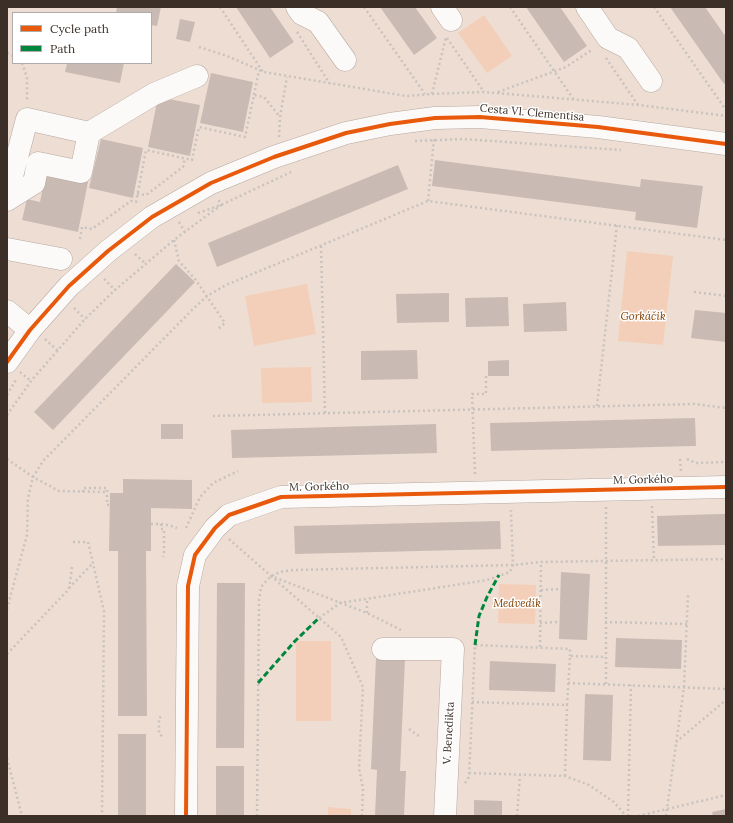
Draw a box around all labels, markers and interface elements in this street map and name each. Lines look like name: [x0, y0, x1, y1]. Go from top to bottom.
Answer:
legend: [12, 12, 152, 64]
text: Cycle path: [50, 21, 109, 36]
text: Path: [50, 41, 75, 56]
street label: Cesta Vl. Clementisa: [479, 102, 585, 124]
park label: Gorkáčik: [620, 310, 666, 324]
street label: M. Gorkého: [613, 473, 673, 487]
street label: M. Gorkého: [289, 480, 349, 494]
park label: Medvedík: [493, 597, 541, 611]
street label: V. Benedikta: [441, 701, 457, 765]

